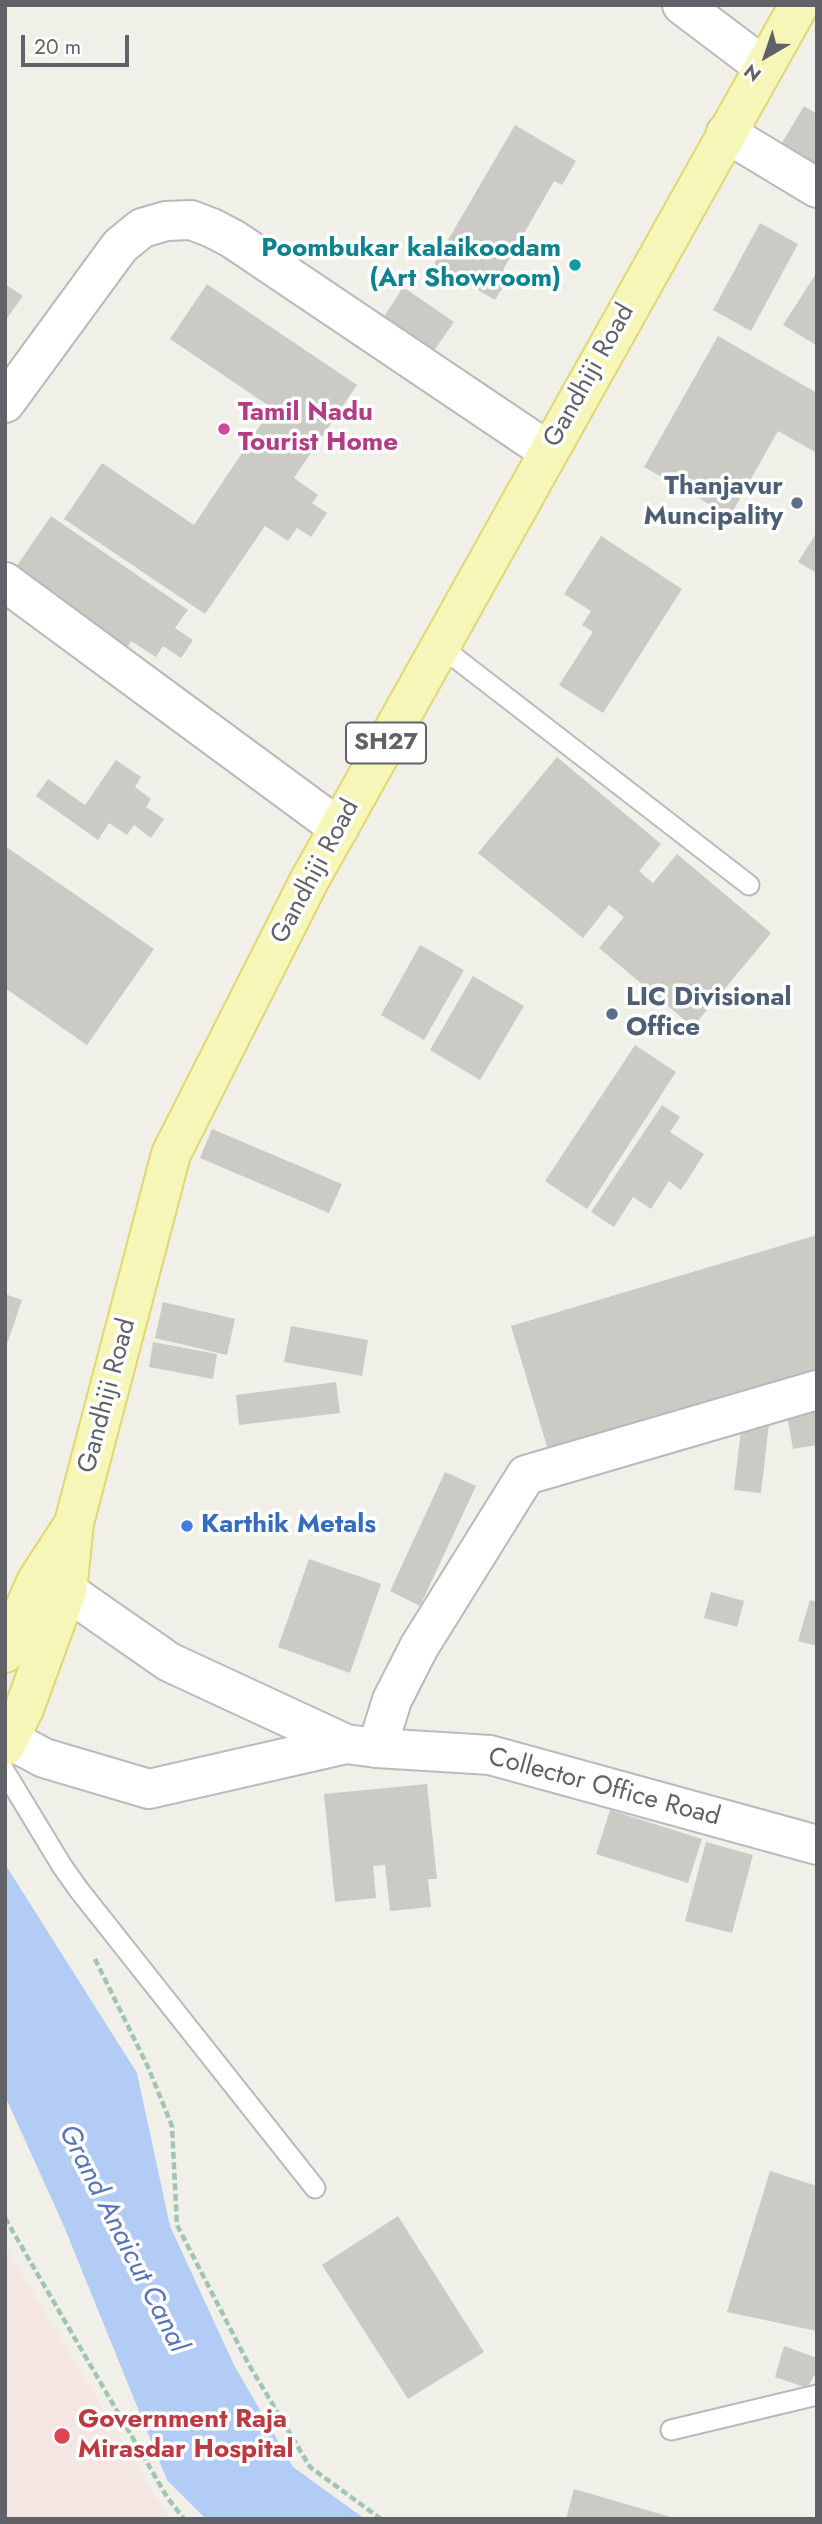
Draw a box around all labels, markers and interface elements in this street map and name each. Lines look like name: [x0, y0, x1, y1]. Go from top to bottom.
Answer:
scale bar: [24, 21, 133, 65]
north arrow: [731, 21, 801, 91]
text: 20 m: [34, 32, 81, 62]
text: N: [738, 57, 767, 88]
place label: Poombukar kalaikoodam (Art Showroom): [261, 234, 561, 296]
marker: Poombukar kalaikoodam (Art Showroom): [567, 257, 583, 273]
street label: Gandhiji Road: [538, 299, 642, 453]
place label: Tamil Nadu Tourist Home: [238, 398, 398, 460]
marker: Tamil Nadu Tourist Home: [216, 421, 232, 437]
place label: Thanjavur Muncipality: [644, 472, 783, 534]
marker: Thanjavur Muncipality: [789, 495, 805, 511]
road number: SH27: [346, 722, 426, 764]
street label: Gandhiji Road: [265, 795, 367, 949]
place label: LIC Divisional Office: [626, 983, 792, 1044]
marker: LIC Divisional Office: [604, 1006, 620, 1022]
street label: Gandhiji Road: [72, 1315, 144, 1477]
place label: Karthik Metals: [201, 1510, 376, 1542]
marker: Karthik Metals: [179, 1518, 195, 1534]
street label: Collector Office Road: [485, 1742, 723, 1834]
water label: Grand Anaicut Canal: [50, 2120, 194, 2358]
place label: Government Raja Mirasdar Hospital: [78, 2405, 294, 2466]
marker: Government Raja Mirasdar Hospital: [52, 2426, 72, 2446]

